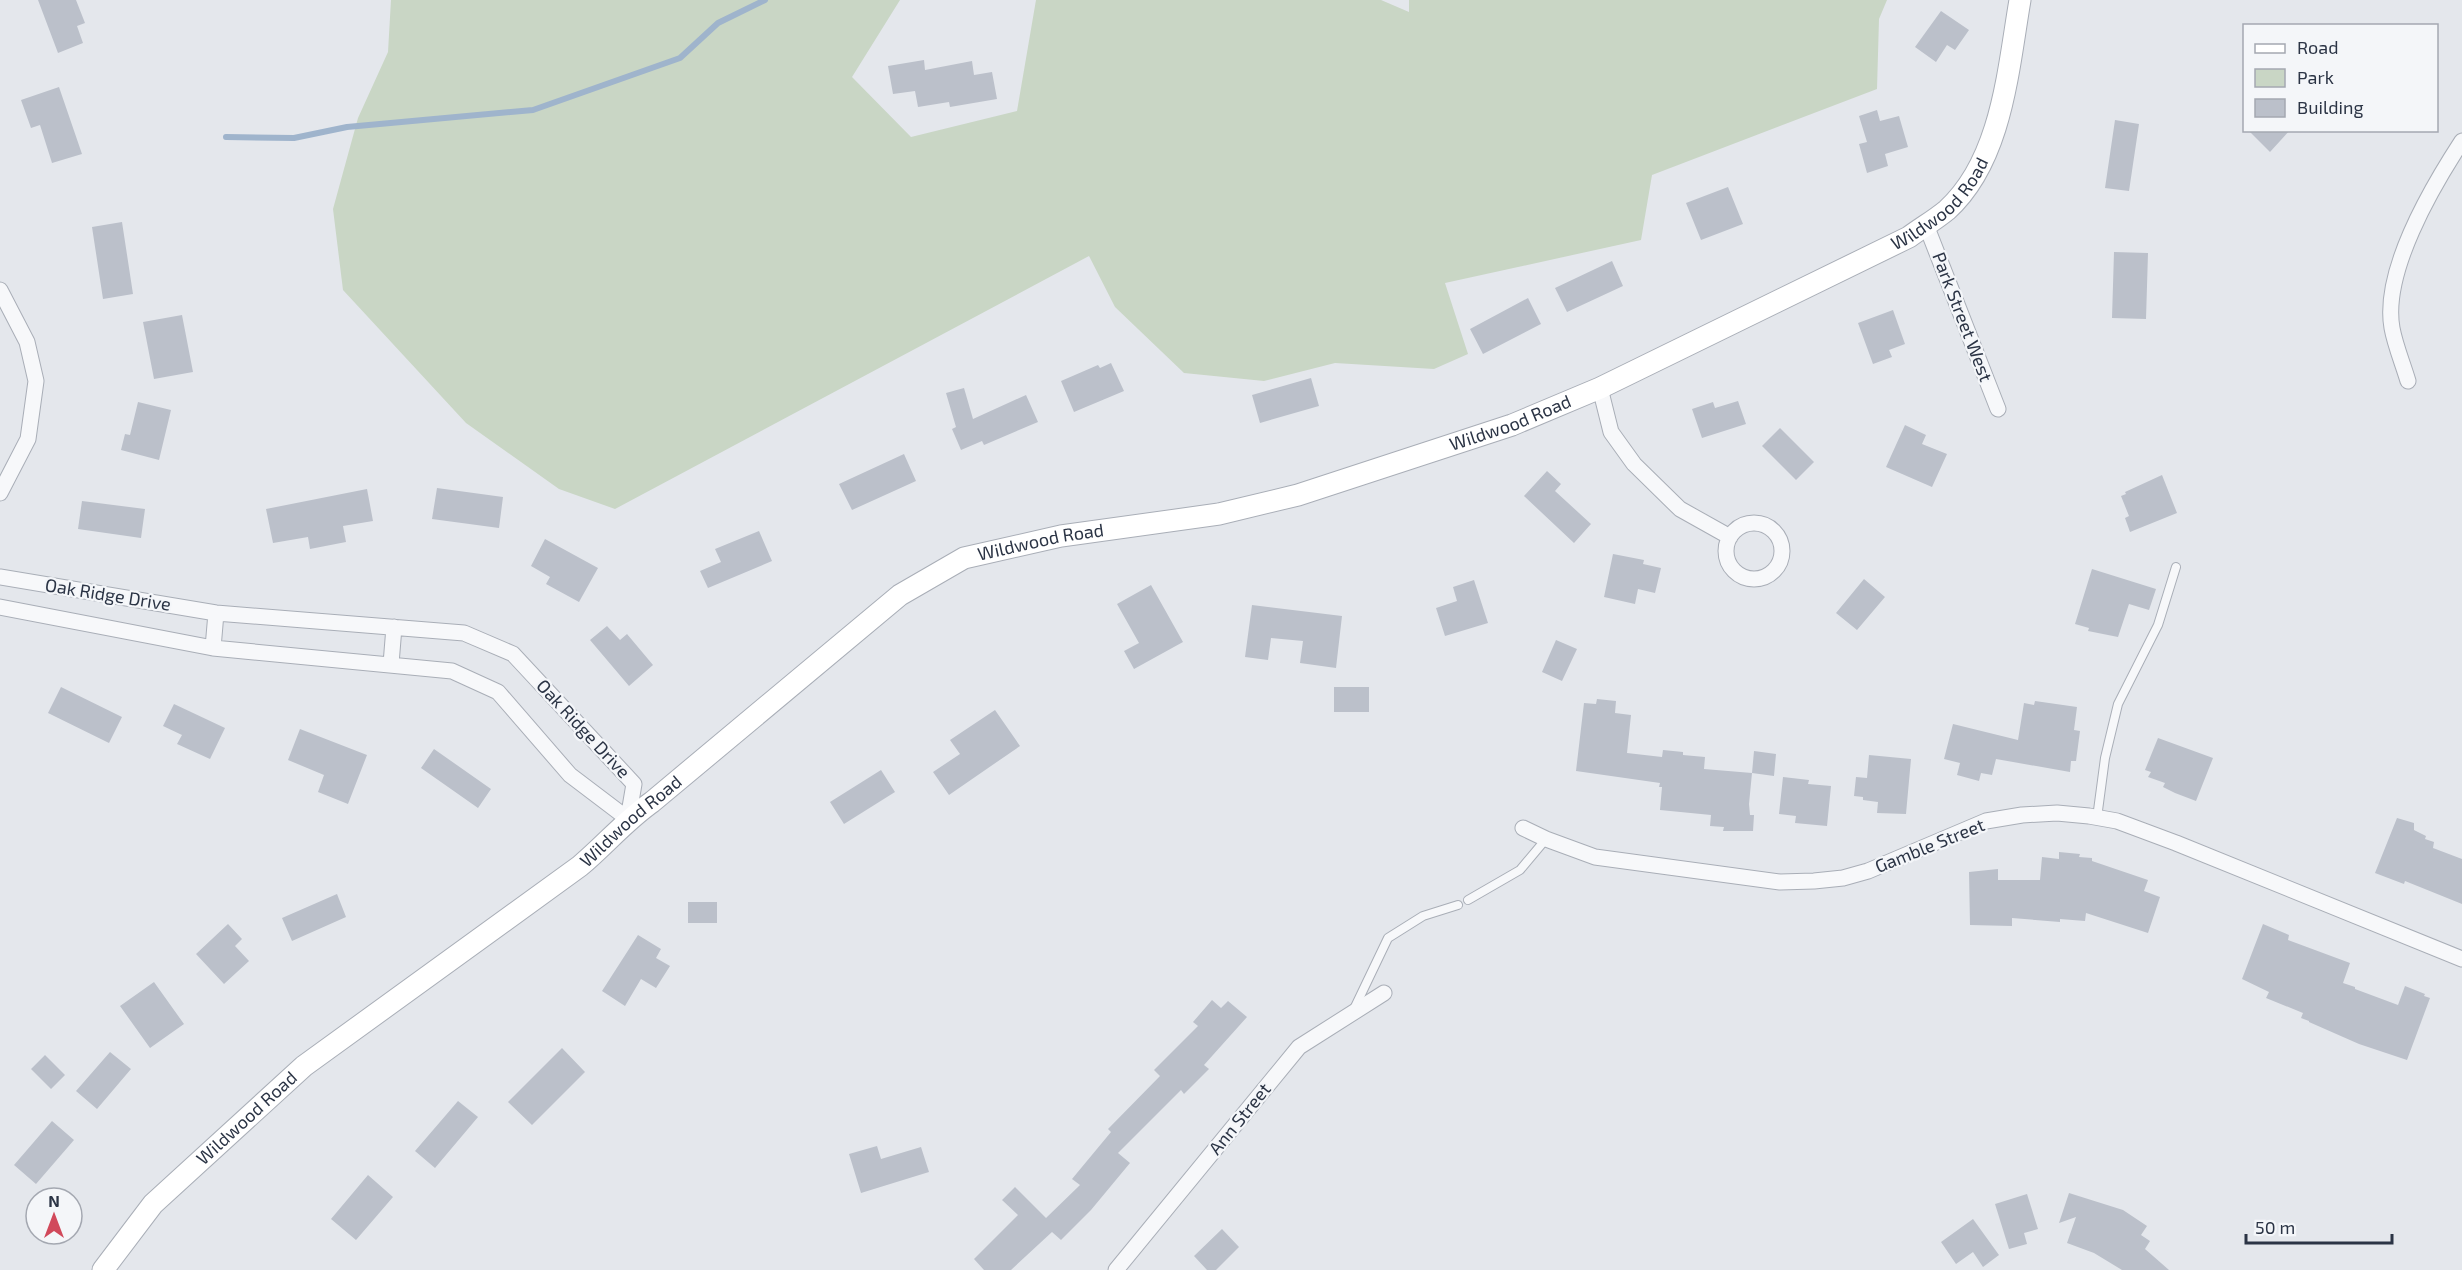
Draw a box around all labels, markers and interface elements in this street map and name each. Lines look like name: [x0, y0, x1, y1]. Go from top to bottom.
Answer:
legend: [2243, 24, 2438, 132]
text: Road: [2297, 36, 2338, 58]
text: Park: [2297, 66, 2334, 88]
text: Building: [2297, 96, 2364, 118]
street label: Wildwood Road: [1887, 154, 1992, 254]
street label: Park Street West: [1928, 249, 1998, 385]
street label: Wildwood Road: [1446, 389, 1574, 455]
street label: Wildwood Road: [975, 518, 1105, 565]
street label: Oak Ridge Drive: [44, 573, 173, 615]
street label: Oak Ridge Drive: [532, 674, 635, 782]
street label: Wildwood Road: [575, 770, 686, 871]
street label: Gamble Street: [1872, 813, 1988, 877]
street label: Wildwood Road: [191, 1066, 301, 1169]
street label: Ann Street: [1204, 1078, 1275, 1159]
north arrow: [24, 1186, 84, 1246]
text: N: [48, 1191, 60, 1210]
scale bar: [2246, 1207, 2392, 1245]
text: 50 m: [2255, 1216, 2295, 1238]

